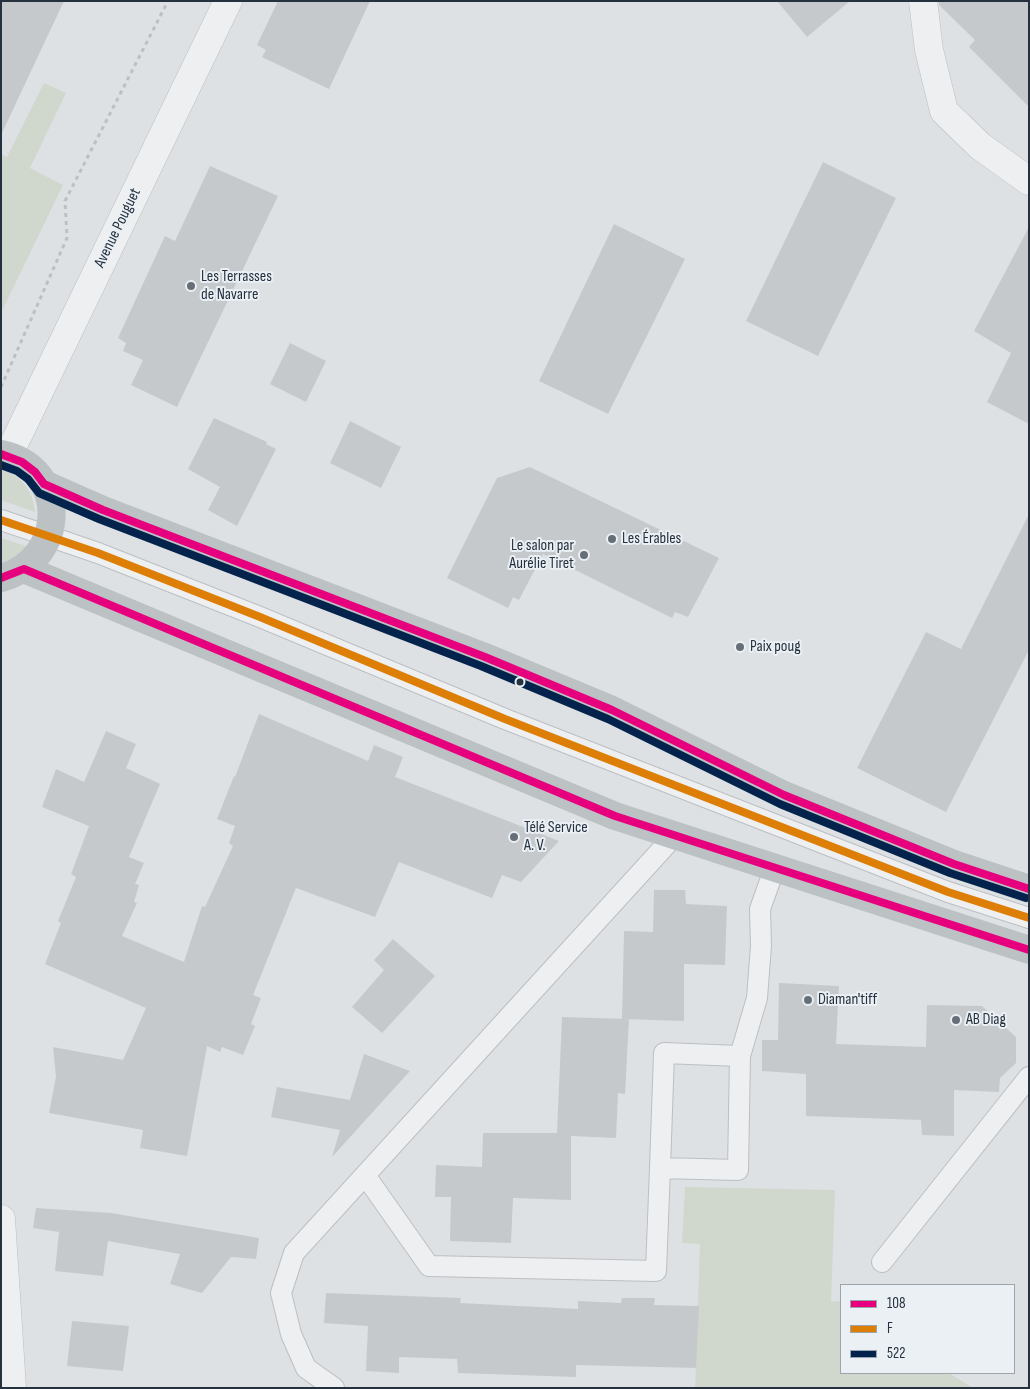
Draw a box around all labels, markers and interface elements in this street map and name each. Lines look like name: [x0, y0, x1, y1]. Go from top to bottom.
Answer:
street label: Avenue Pouguet: [91, 185, 145, 271]
place label: Les Terrasses de Navarre: [201, 267, 272, 305]
marker: Les Terrasses de Navarre: [185, 280, 197, 292]
place label: Les Érables: [622, 529, 681, 549]
marker: Les Érables: [606, 533, 618, 545]
place label: Le salon par Aurélie Tiret: [509, 536, 574, 574]
marker: Le salon par Aurélie Tiret: [578, 549, 590, 561]
place label: Paix poug: [750, 637, 801, 657]
marker: Paix poug: [734, 641, 746, 653]
unlabelled marker: [515, 677, 525, 687]
place label: Télé Service A. V.: [524, 818, 588, 856]
marker: Télé Service A. V.: [508, 831, 520, 843]
place label: Diaman'tiff: [818, 990, 877, 1010]
marker: Diaman'tiff: [802, 994, 814, 1006]
place label: AB Diag: [966, 1010, 1006, 1030]
marker: AB Diag: [950, 1014, 962, 1026]
legend: [840, 1284, 1015, 1374]
text: 108: [887, 1294, 906, 1313]
text: F: [887, 1319, 893, 1338]
text: 522: [887, 1344, 905, 1363]

